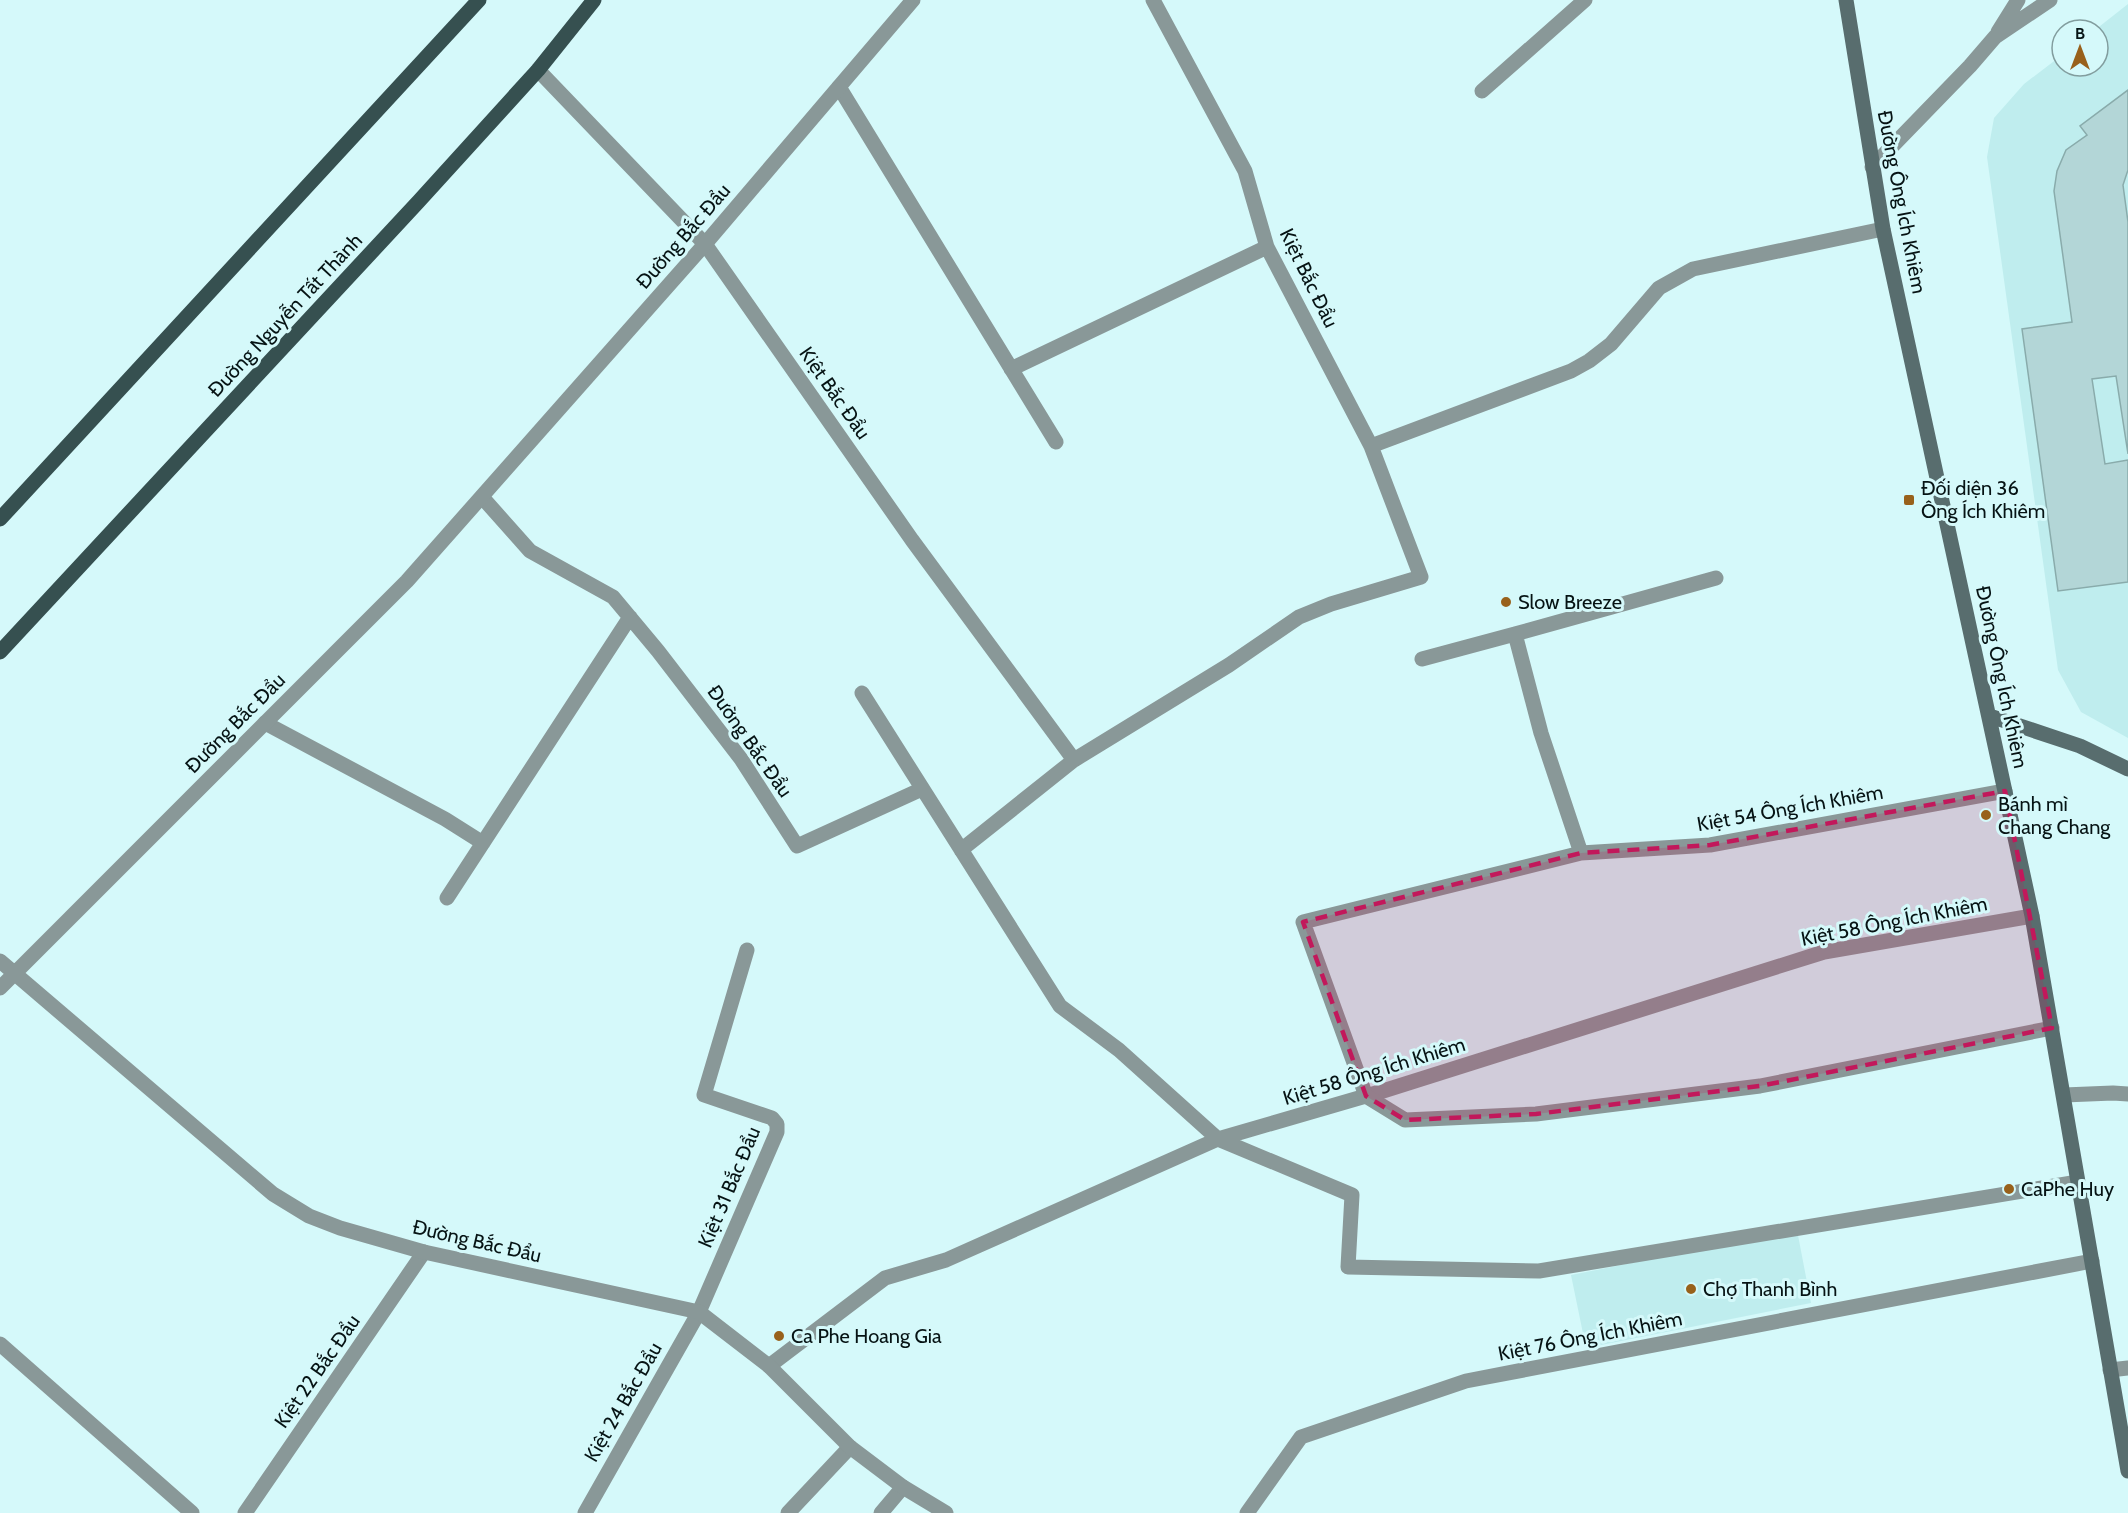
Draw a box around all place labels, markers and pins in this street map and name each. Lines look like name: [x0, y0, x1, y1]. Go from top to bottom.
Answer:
place label: Đối diện 36 Ông Ích Khiêm: [1921, 476, 2045, 523]
marker: Đối diện 36 Ông Ích Khiêm: [1902, 493, 1916, 507]
place label: Slow Breeze: [1518, 590, 1622, 614]
marker: Slow Breeze: [1499, 595, 1513, 609]
place label: Bánh mì Chang Chang: [1998, 792, 2111, 839]
marker: Bánh mì Chang Chang: [1979, 808, 1993, 822]
place label: CaPhe Huy: [2021, 1177, 2114, 1201]
marker: CaPhe Huy: [2002, 1182, 2016, 1196]
place label: Chợ Thanh Bình: [1703, 1277, 1837, 1301]
marker: Chợ Thanh Bình: [1684, 1282, 1698, 1296]
place label: Ca Phe Hoang Gia: [791, 1324, 942, 1348]
marker: Ca Phe Hoang Gia: [772, 1329, 786, 1343]

